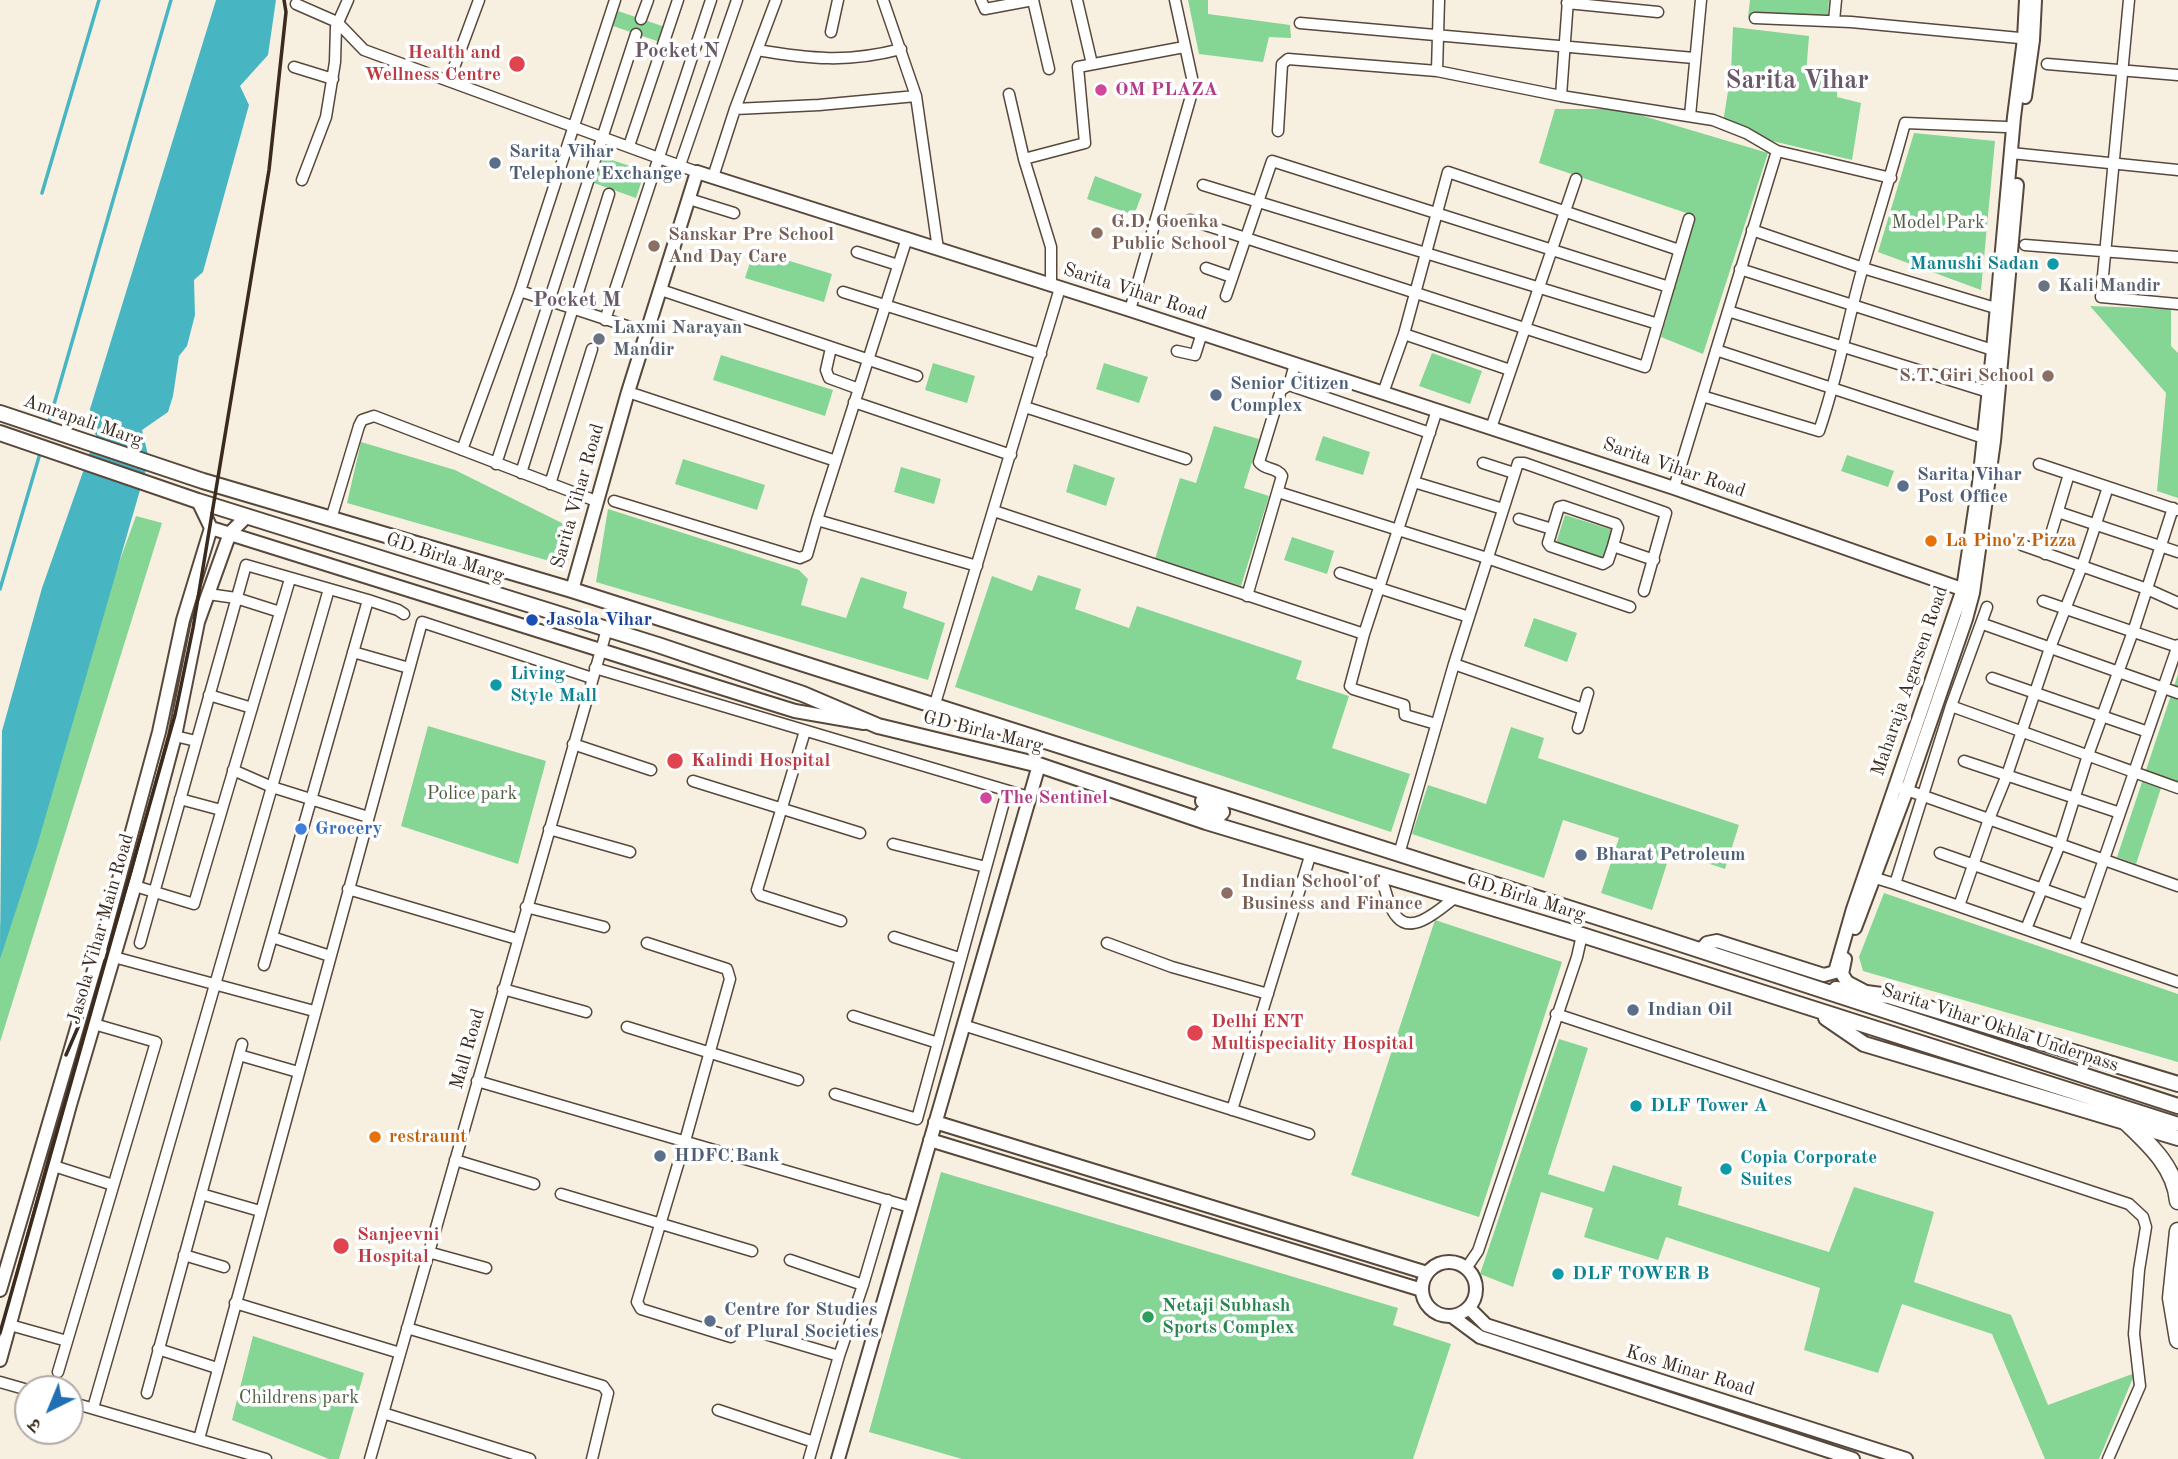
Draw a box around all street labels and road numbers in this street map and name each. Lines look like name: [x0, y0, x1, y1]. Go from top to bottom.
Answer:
street label: Sarita Vihar Road: [1060, 258, 1210, 326]
street label: Amrapali Marg: [20, 390, 146, 452]
street label: Sarita Vihar Road: [546, 421, 610, 571]
street label: Sarita Vihar Road: [1600, 433, 1748, 503]
street label: GD Birla Marg: [383, 528, 507, 588]
street label: Maharaja Agarsen Road: [1867, 583, 1953, 779]
street label: GD Birla Marg: [921, 706, 1045, 758]
street label: Jasola Vihar Main Road: [63, 831, 139, 1027]
street label: GD Birla Marg: [1464, 869, 1588, 927]
street label: Sarita Vihar Okhla Underpass: [1879, 979, 2121, 1077]
street label: Mall Road: [446, 1006, 490, 1092]
street label: Kos Minar Road: [1623, 1341, 1757, 1401]

